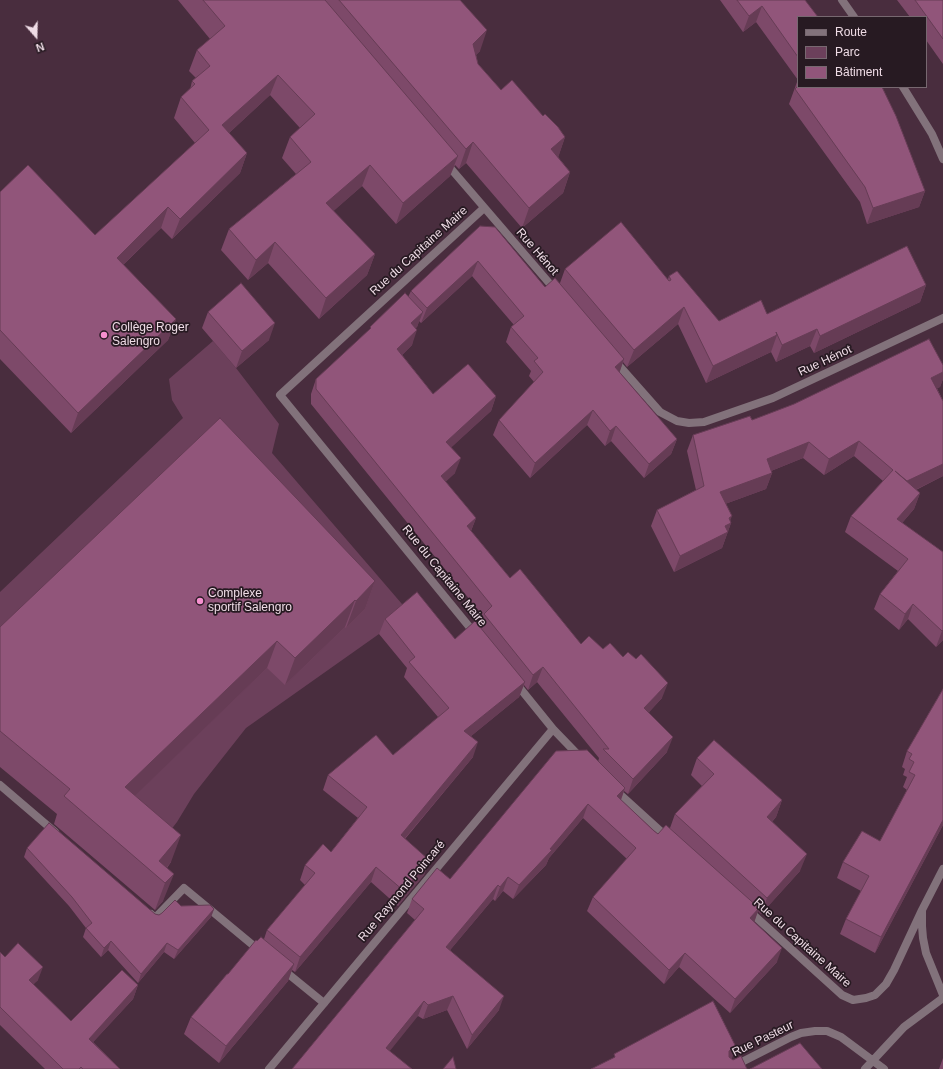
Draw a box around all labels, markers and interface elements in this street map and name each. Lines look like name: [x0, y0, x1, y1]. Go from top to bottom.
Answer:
north arrow: [16, 16, 56, 56]
legend: [797, 16, 927, 88]
text: Route: [835, 25, 867, 39]
text: N: [34, 40, 46, 54]
text: Parc: [835, 45, 860, 59]
text: Bâtiment: [835, 65, 882, 79]
street label: Rue du Capitaine Maire: [367, 203, 471, 299]
street label: Rue Hénot: [513, 226, 561, 278]
place label: Collège Roger Salengro: [112, 321, 189, 349]
marker: Collège Roger Salengro: [99, 330, 109, 340]
street label: Rue Hénot: [796, 342, 854, 380]
street label: Rue du Capitaine Maire: [399, 522, 489, 630]
place label: Complexe sportif Salengro: [208, 587, 292, 615]
marker: Complexe sportif Salengro: [195, 596, 205, 606]
street label: Rue Raymond Poincaré: [356, 838, 448, 944]
street label: Rue du Capitaine Maire: [750, 895, 854, 991]
street label: Rue Pasteur: [730, 1018, 796, 1060]

